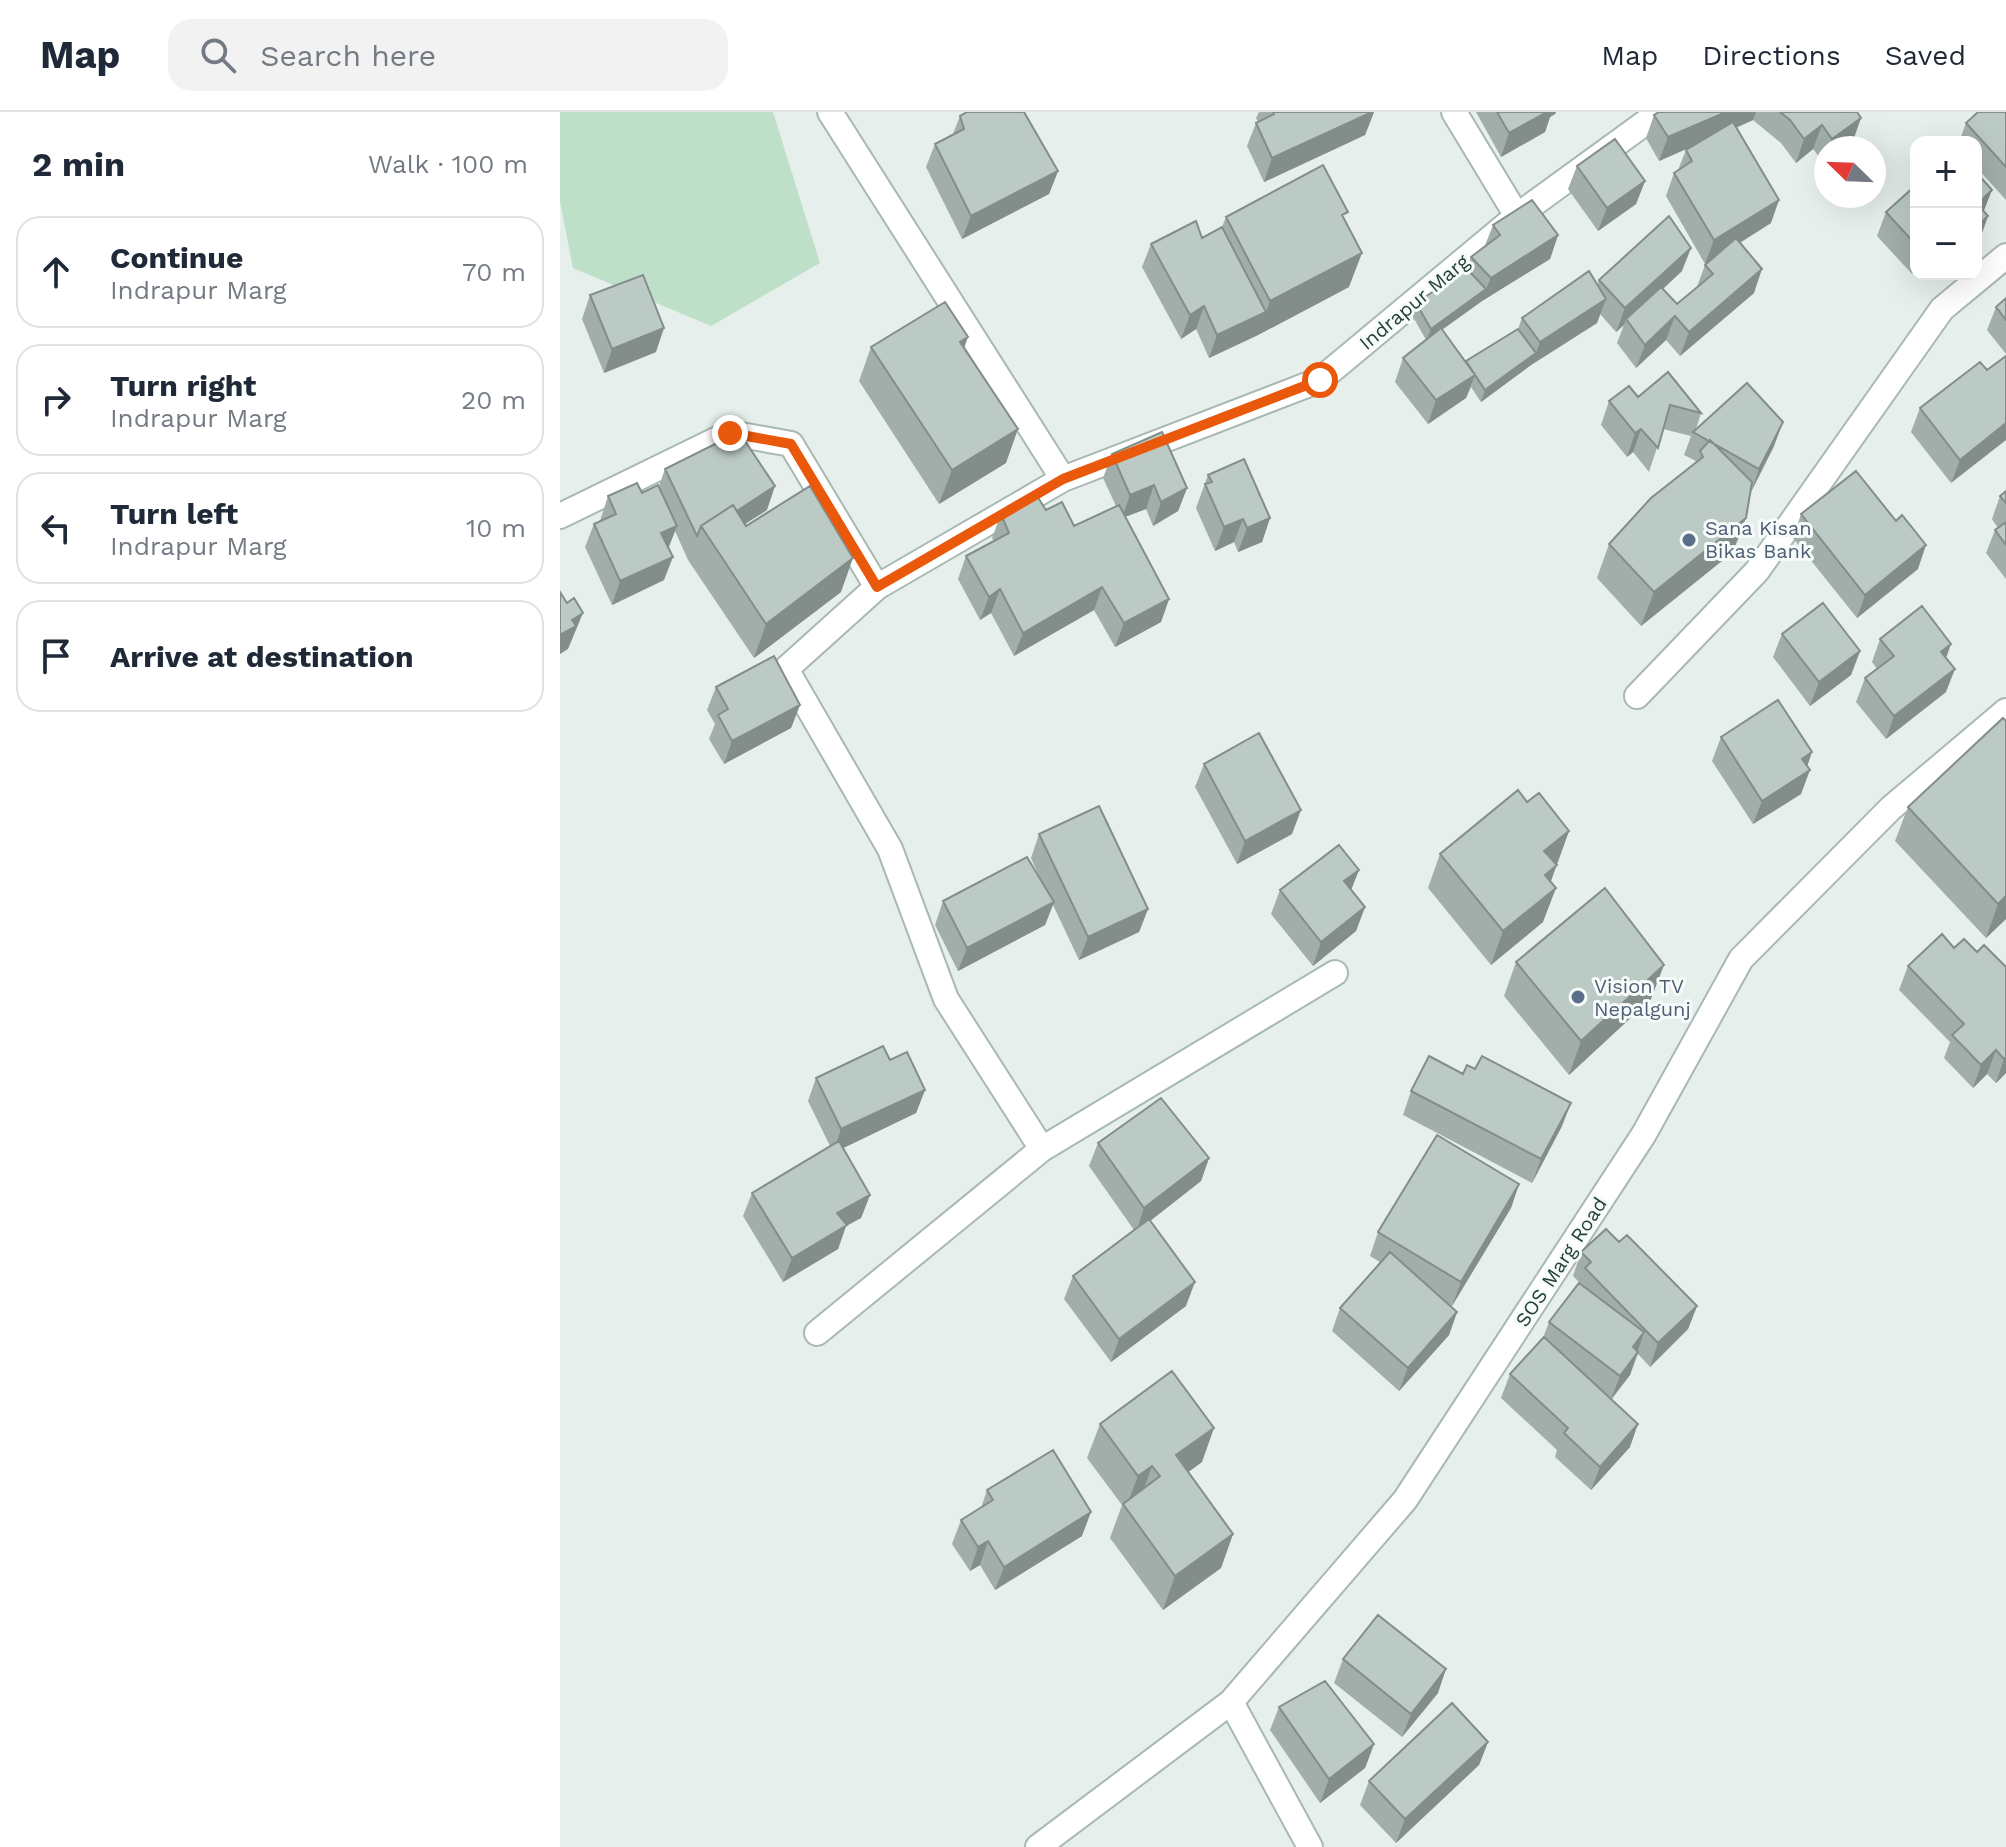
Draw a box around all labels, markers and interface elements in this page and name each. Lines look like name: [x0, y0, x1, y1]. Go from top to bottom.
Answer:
search box: [168, 19, 728, 91]
text: Map: [40, 33, 120, 77]
icon: search: [196, 33, 240, 77]
text: Search here: [260, 38, 436, 73]
text: Map: [1601, 39, 1658, 72]
text: Directions: [1702, 39, 1841, 72]
text: Saved: [1885, 39, 1966, 72]
north arrow: [1814, 136, 1886, 208]
map controls: [1910, 136, 1982, 280]
button: +: [1910, 136, 1982, 208]
text: 2 min: [32, 144, 125, 184]
text: Walk · 100 m: [368, 149, 528, 179]
button: −: [1910, 208, 1982, 280]
text: Continue: [110, 240, 243, 275]
street label: Indrapur Marg: [1354, 249, 1474, 355]
icon: ahead: [34, 250, 78, 294]
text: 70 m: [462, 257, 526, 287]
text: Indrapur Marg: [110, 275, 287, 305]
route start: [1302, 362, 1338, 398]
text: Turn right: [110, 368, 256, 403]
icon: right: [34, 378, 78, 422]
text: 20 m: [461, 385, 526, 415]
text: Indrapur Marg: [110, 403, 287, 433]
route end: [712, 415, 748, 451]
text: Turn left: [110, 496, 238, 531]
icon: left: [34, 506, 78, 550]
text: 10 m: [466, 513, 526, 543]
place label: Sana Kisan Bikas Bank: [1705, 516, 1812, 563]
text: Indrapur Marg: [110, 531, 287, 561]
marker: Sana Kisan Bikas Bank: [1680, 531, 1698, 549]
icon: arrive: [34, 634, 78, 678]
text: Arrive at destination: [110, 639, 414, 674]
place label: Vision TV Nepalgunj: [1594, 974, 1691, 1021]
marker: Vision TV Nepalgunj: [1569, 988, 1587, 1006]
street label: SOS Marg Road: [1510, 1193, 1612, 1331]

